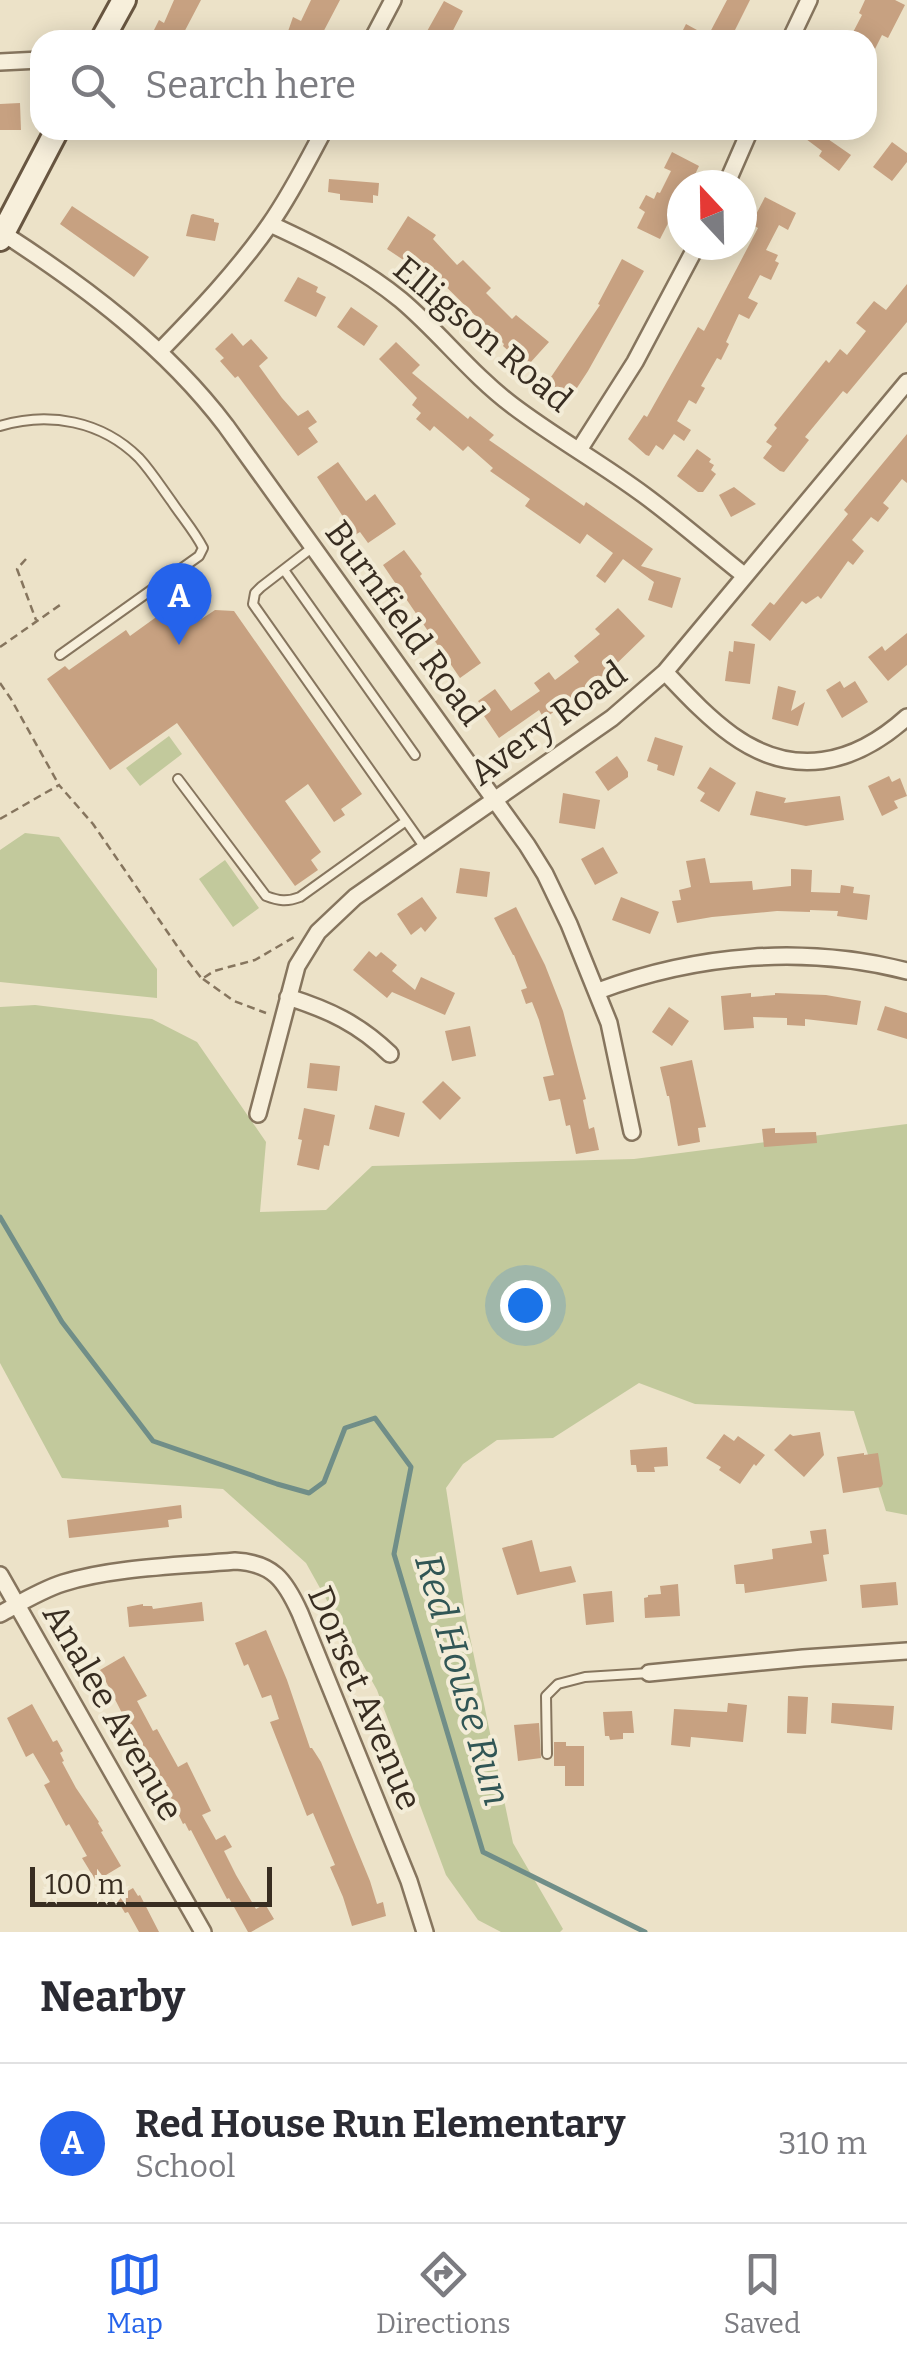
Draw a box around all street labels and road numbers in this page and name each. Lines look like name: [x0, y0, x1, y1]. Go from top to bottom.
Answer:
street label: Elligson Road: [385, 247, 581, 421]
street label: Burnfield Road: [317, 512, 493, 734]
street label: Avery Road: [461, 652, 635, 794]
street label: Dorset Avenue: [299, 1580, 431, 1816]
street label: Analee Avenue: [34, 1596, 192, 1828]

